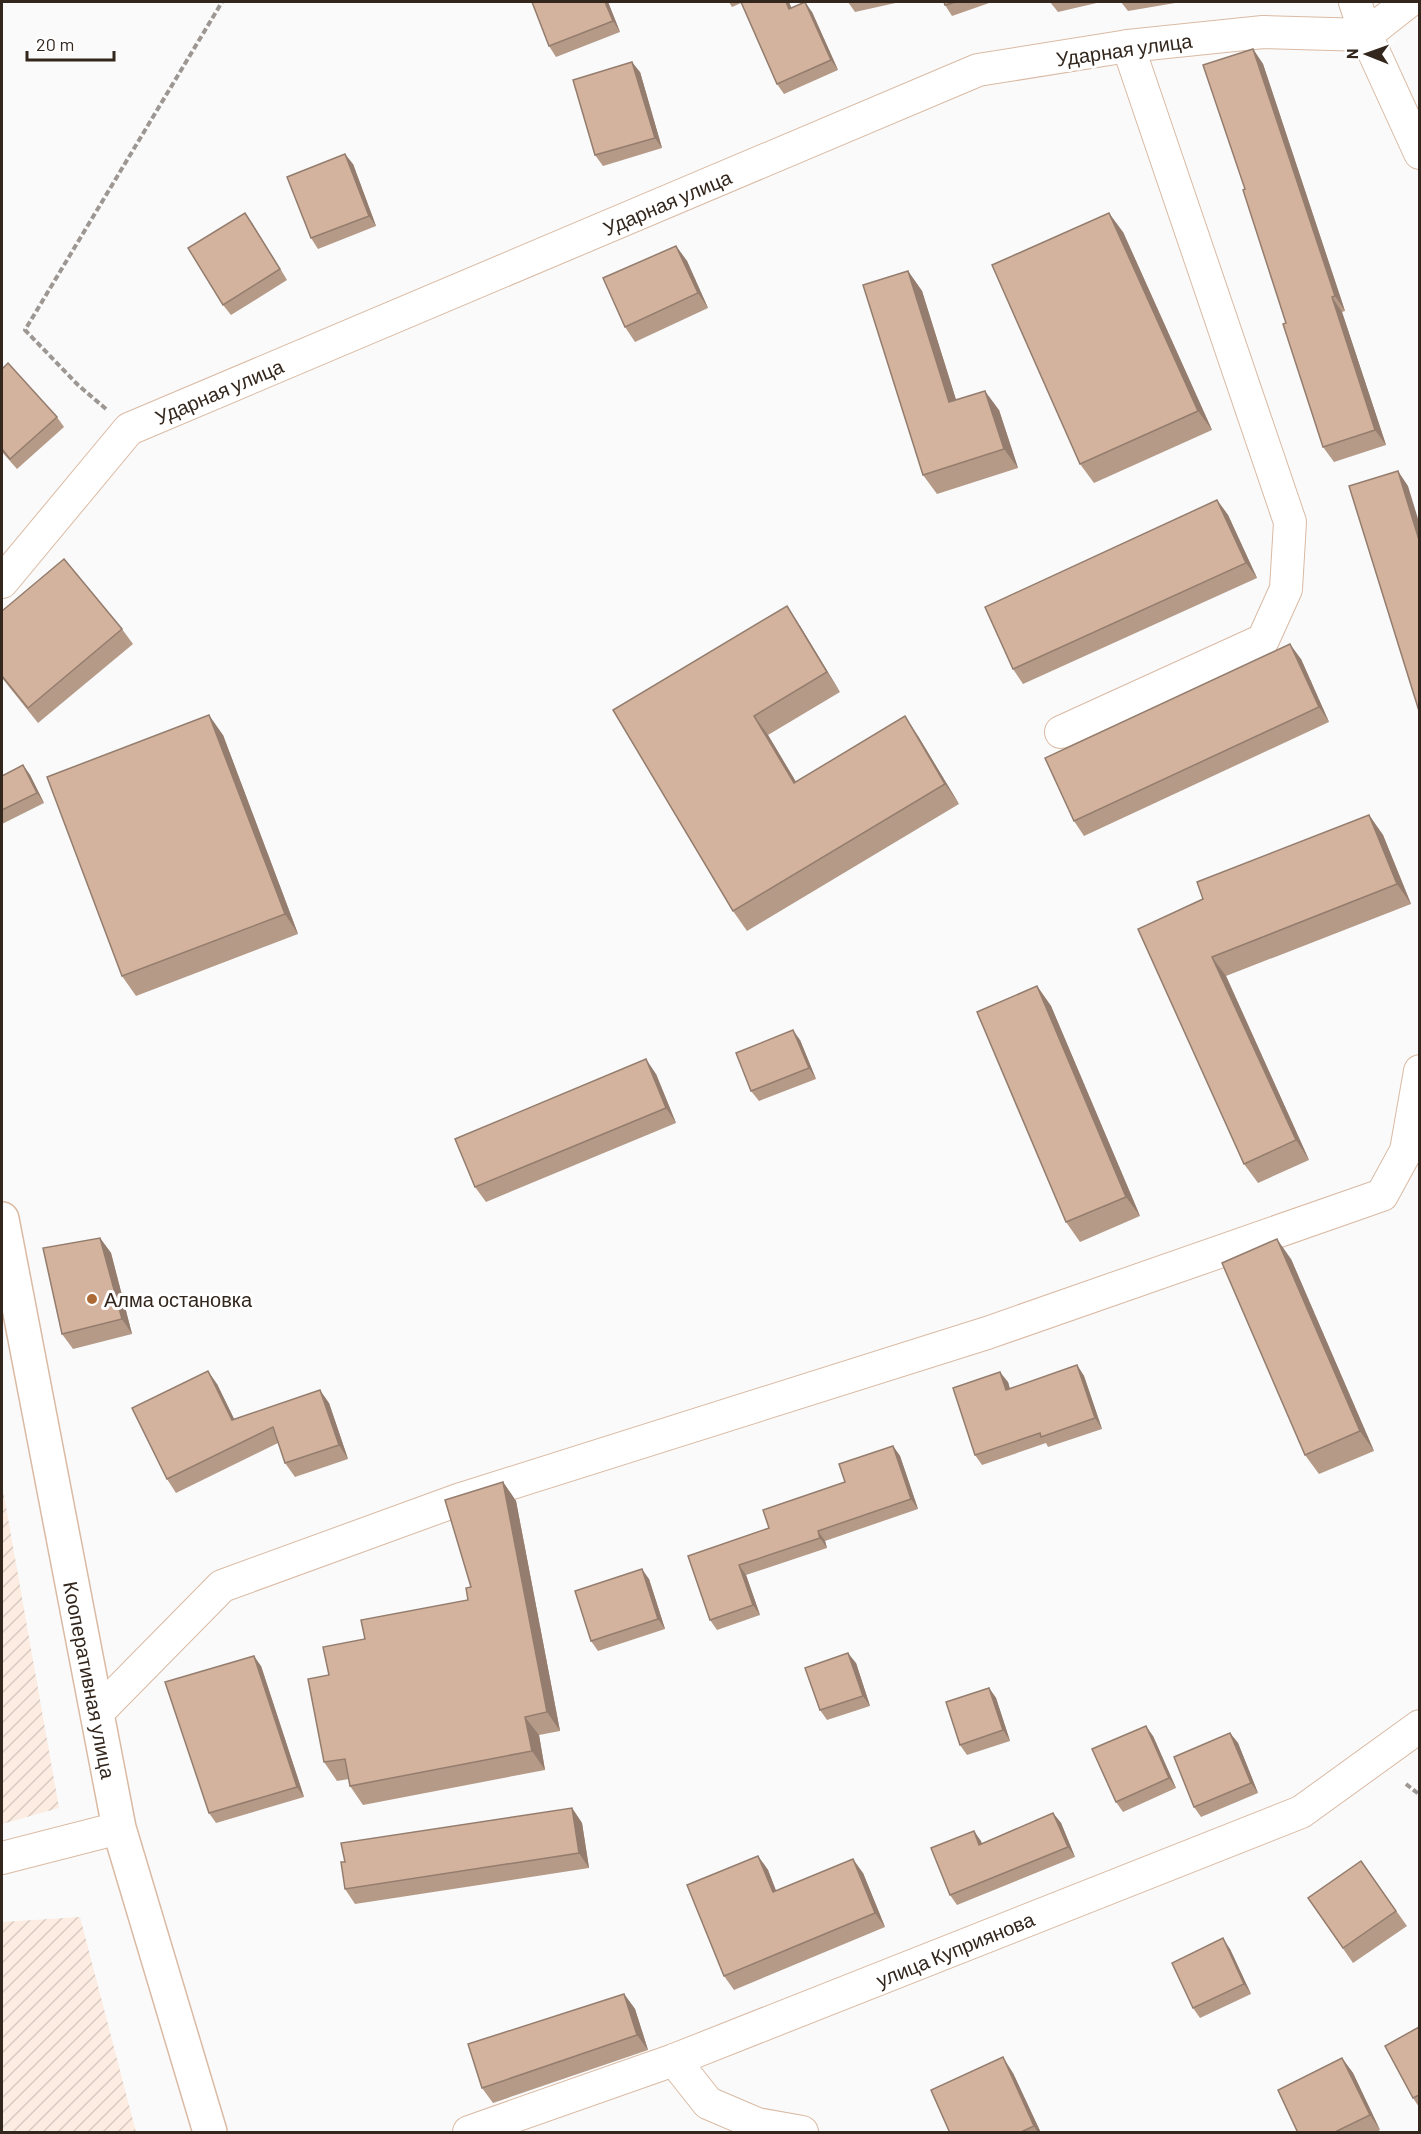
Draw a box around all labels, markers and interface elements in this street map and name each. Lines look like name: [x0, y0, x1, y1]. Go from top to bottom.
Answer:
scale bar: [27, 24, 114, 62]
north arrow: [1337, 24, 1397, 84]
street label: Ударная улица: [1054, 27, 1194, 70]
text: 20 m: [36, 33, 74, 55]
text: N: [1342, 48, 1361, 59]
street label: Ударная улица: [599, 164, 736, 240]
street label: Ударная улица: [151, 353, 288, 429]
place label: Алма остановка: [104, 1287, 253, 1311]
marker: Алма остановка: [85, 1292, 99, 1306]
street label: Кооперативная улица: [59, 1579, 121, 1782]
street label: улица Куприянова: [872, 1906, 1038, 1992]

